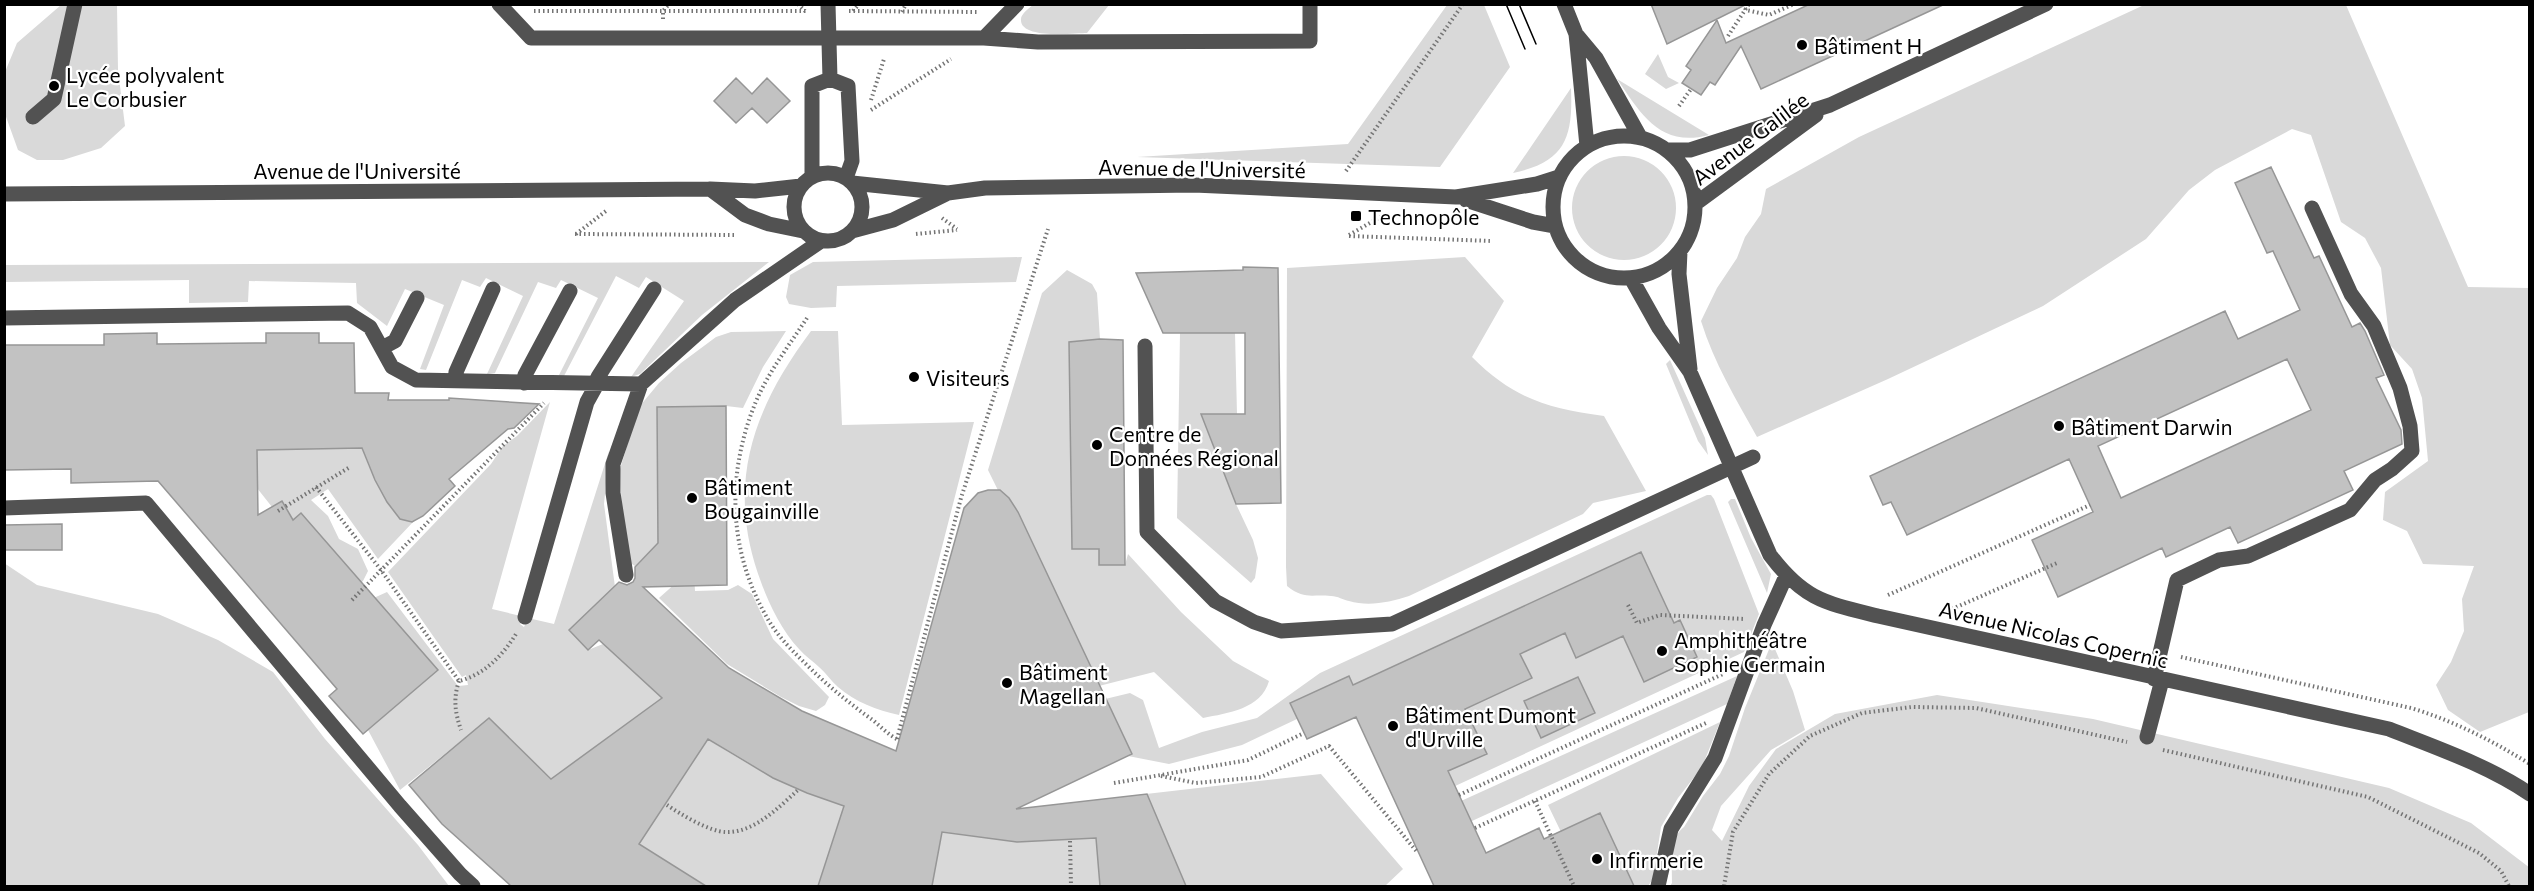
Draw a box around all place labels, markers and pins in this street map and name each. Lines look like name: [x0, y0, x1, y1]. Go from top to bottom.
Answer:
place label: Bâtiment H: [1814, 33, 1922, 58]
marker: Bâtiment H: [1795, 38, 1809, 52]
place label: Lycée polyvalent Le Corbusier: [66, 62, 224, 111]
marker: Lycée polyvalent Le Corbusier: [47, 79, 61, 93]
place label: Technopôle: [1368, 204, 1479, 229]
marker: Technopôle: [1349, 209, 1363, 223]
place label: Visiteurs: [926, 365, 1010, 390]
marker: Visiteurs: [907, 370, 921, 384]
place label: Bâtiment Darwin: [2071, 414, 2233, 439]
marker: Bâtiment Darwin: [2052, 419, 2066, 433]
place label: Centre de Données Régional: [1109, 421, 1279, 470]
marker: Centre de Données Régional: [1090, 438, 1104, 452]
place label: Bâtiment Bougainville: [704, 474, 819, 523]
marker: Bâtiment Bougainville: [685, 491, 699, 505]
place label: Amphithéâtre Sophie Germain: [1674, 627, 1825, 676]
marker: Amphithéâtre Sophie Germain: [1655, 644, 1669, 658]
place label: Bâtiment Magellan: [1019, 659, 1108, 708]
marker: Bâtiment Magellan: [1000, 676, 1014, 690]
place label: Bâtiment Dumont d'Urville: [1405, 702, 1576, 751]
marker: Bâtiment Dumont d'Urville: [1386, 719, 1400, 733]
place label: Infirmerie: [1609, 847, 1703, 872]
marker: Infirmerie: [1590, 852, 1604, 866]

